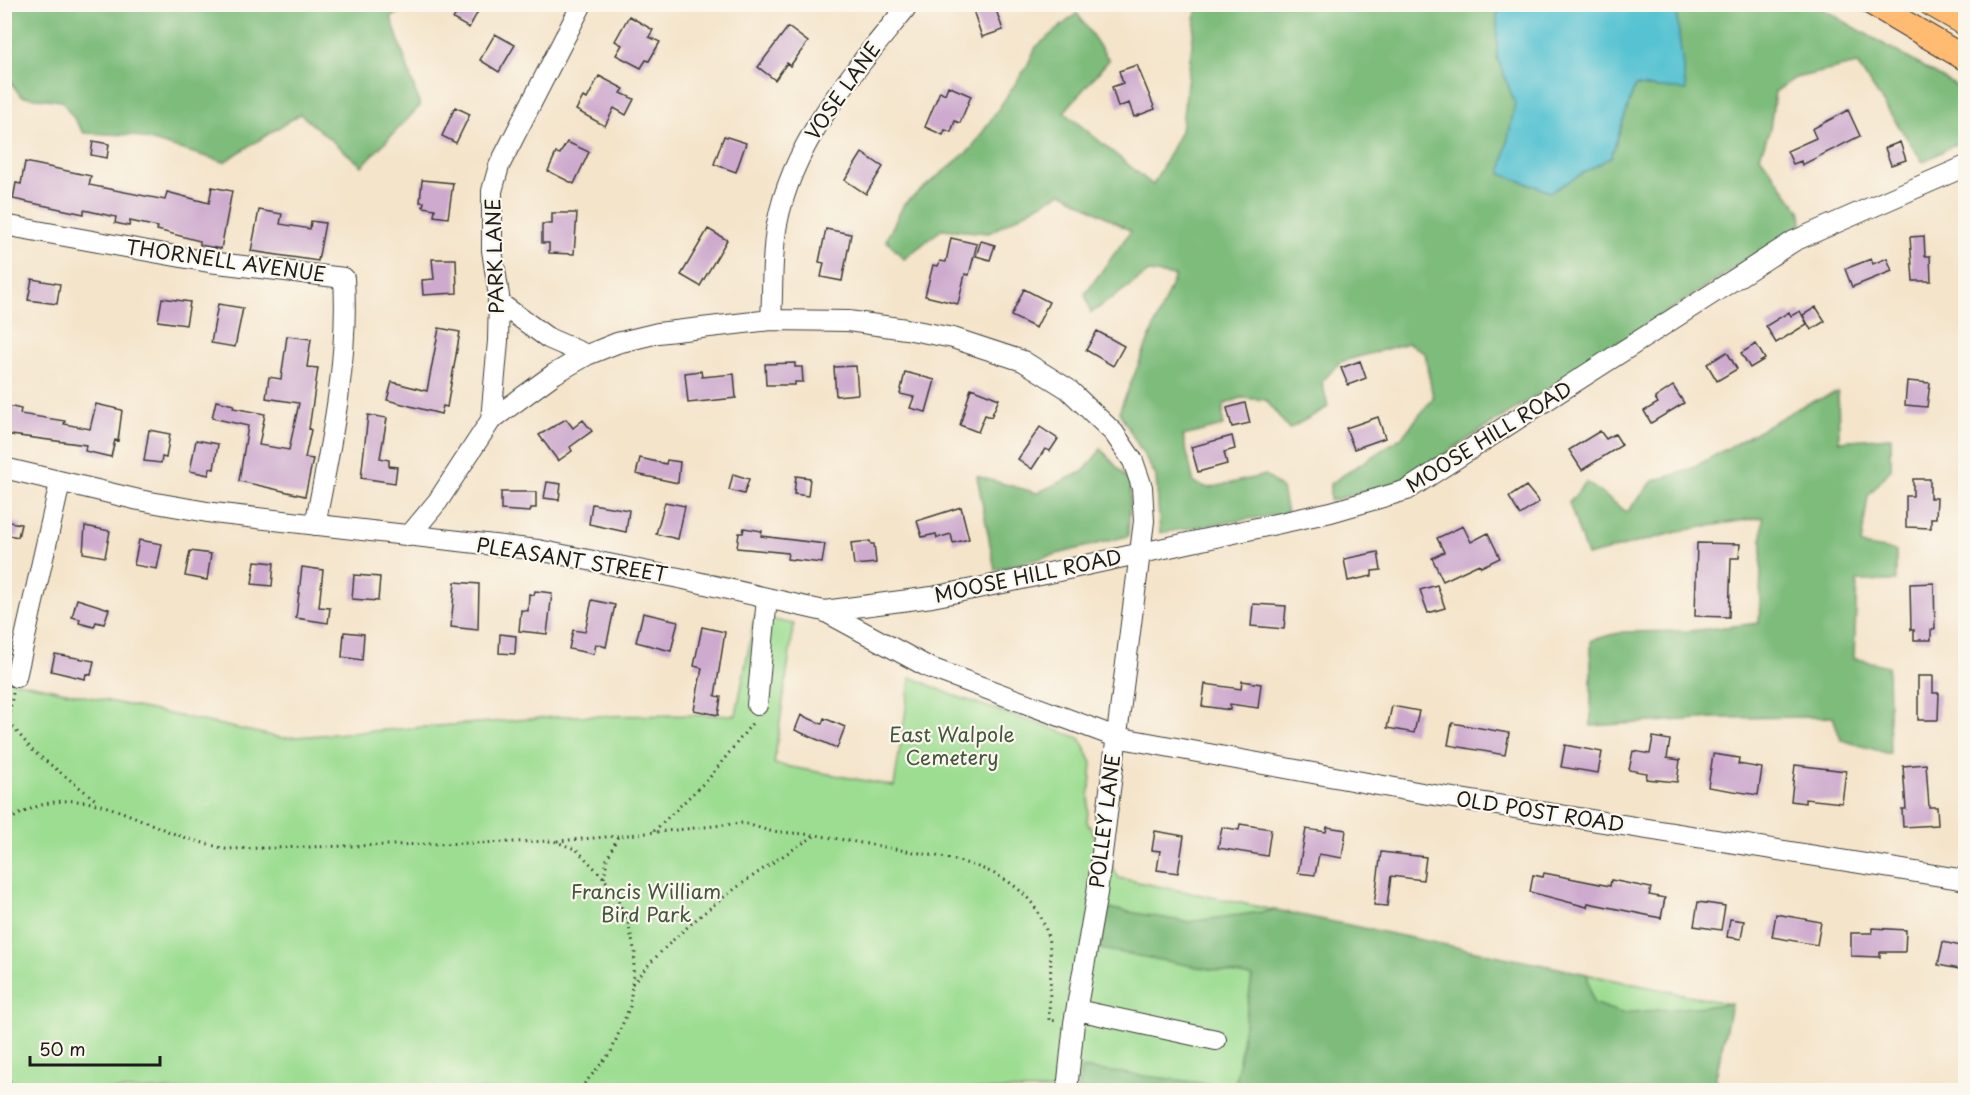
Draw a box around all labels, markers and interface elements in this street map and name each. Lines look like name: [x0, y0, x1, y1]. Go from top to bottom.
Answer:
street label: VOSE LANE: [797, 35, 887, 146]
street label: PARK LANE: [477, 198, 511, 315]
street label: THORNELL AVENUE: [124, 231, 328, 289]
street label: MOOSE HILL ROAD: [1400, 373, 1577, 499]
street label: PLEASANT STREET: [474, 529, 670, 589]
street label: MOOSE HILL ROAD: [931, 541, 1124, 610]
park label: East Walpole Cemetery: [889, 719, 1015, 772]
street label: POLLEY LANE: [1081, 752, 1127, 890]
street label: OLD POST ROAD: [1454, 783, 1627, 839]
park label: Francis William Bird Park: [571, 876, 721, 929]
scale bar: [30, 1029, 160, 1067]
text: 50 m: [39, 1035, 86, 1062]

